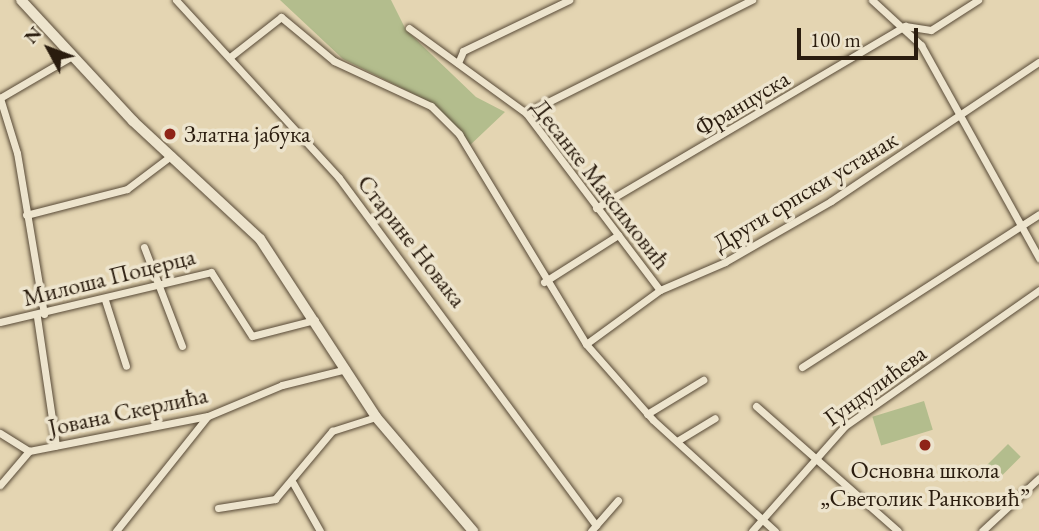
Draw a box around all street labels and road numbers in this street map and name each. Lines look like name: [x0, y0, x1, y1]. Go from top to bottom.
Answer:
street label: Француска: [690, 64, 794, 142]
street label: Десанке Максимовић: [525, 93, 677, 275]
street label: Други српски устанак: [707, 125, 903, 257]
street label: Старине Новака: [351, 169, 473, 313]
street label: Милоша Поцерца: [20, 242, 198, 312]
street label: Гундулићева: [818, 338, 932, 432]
street label: Јована Скерлића: [46, 380, 210, 442]

